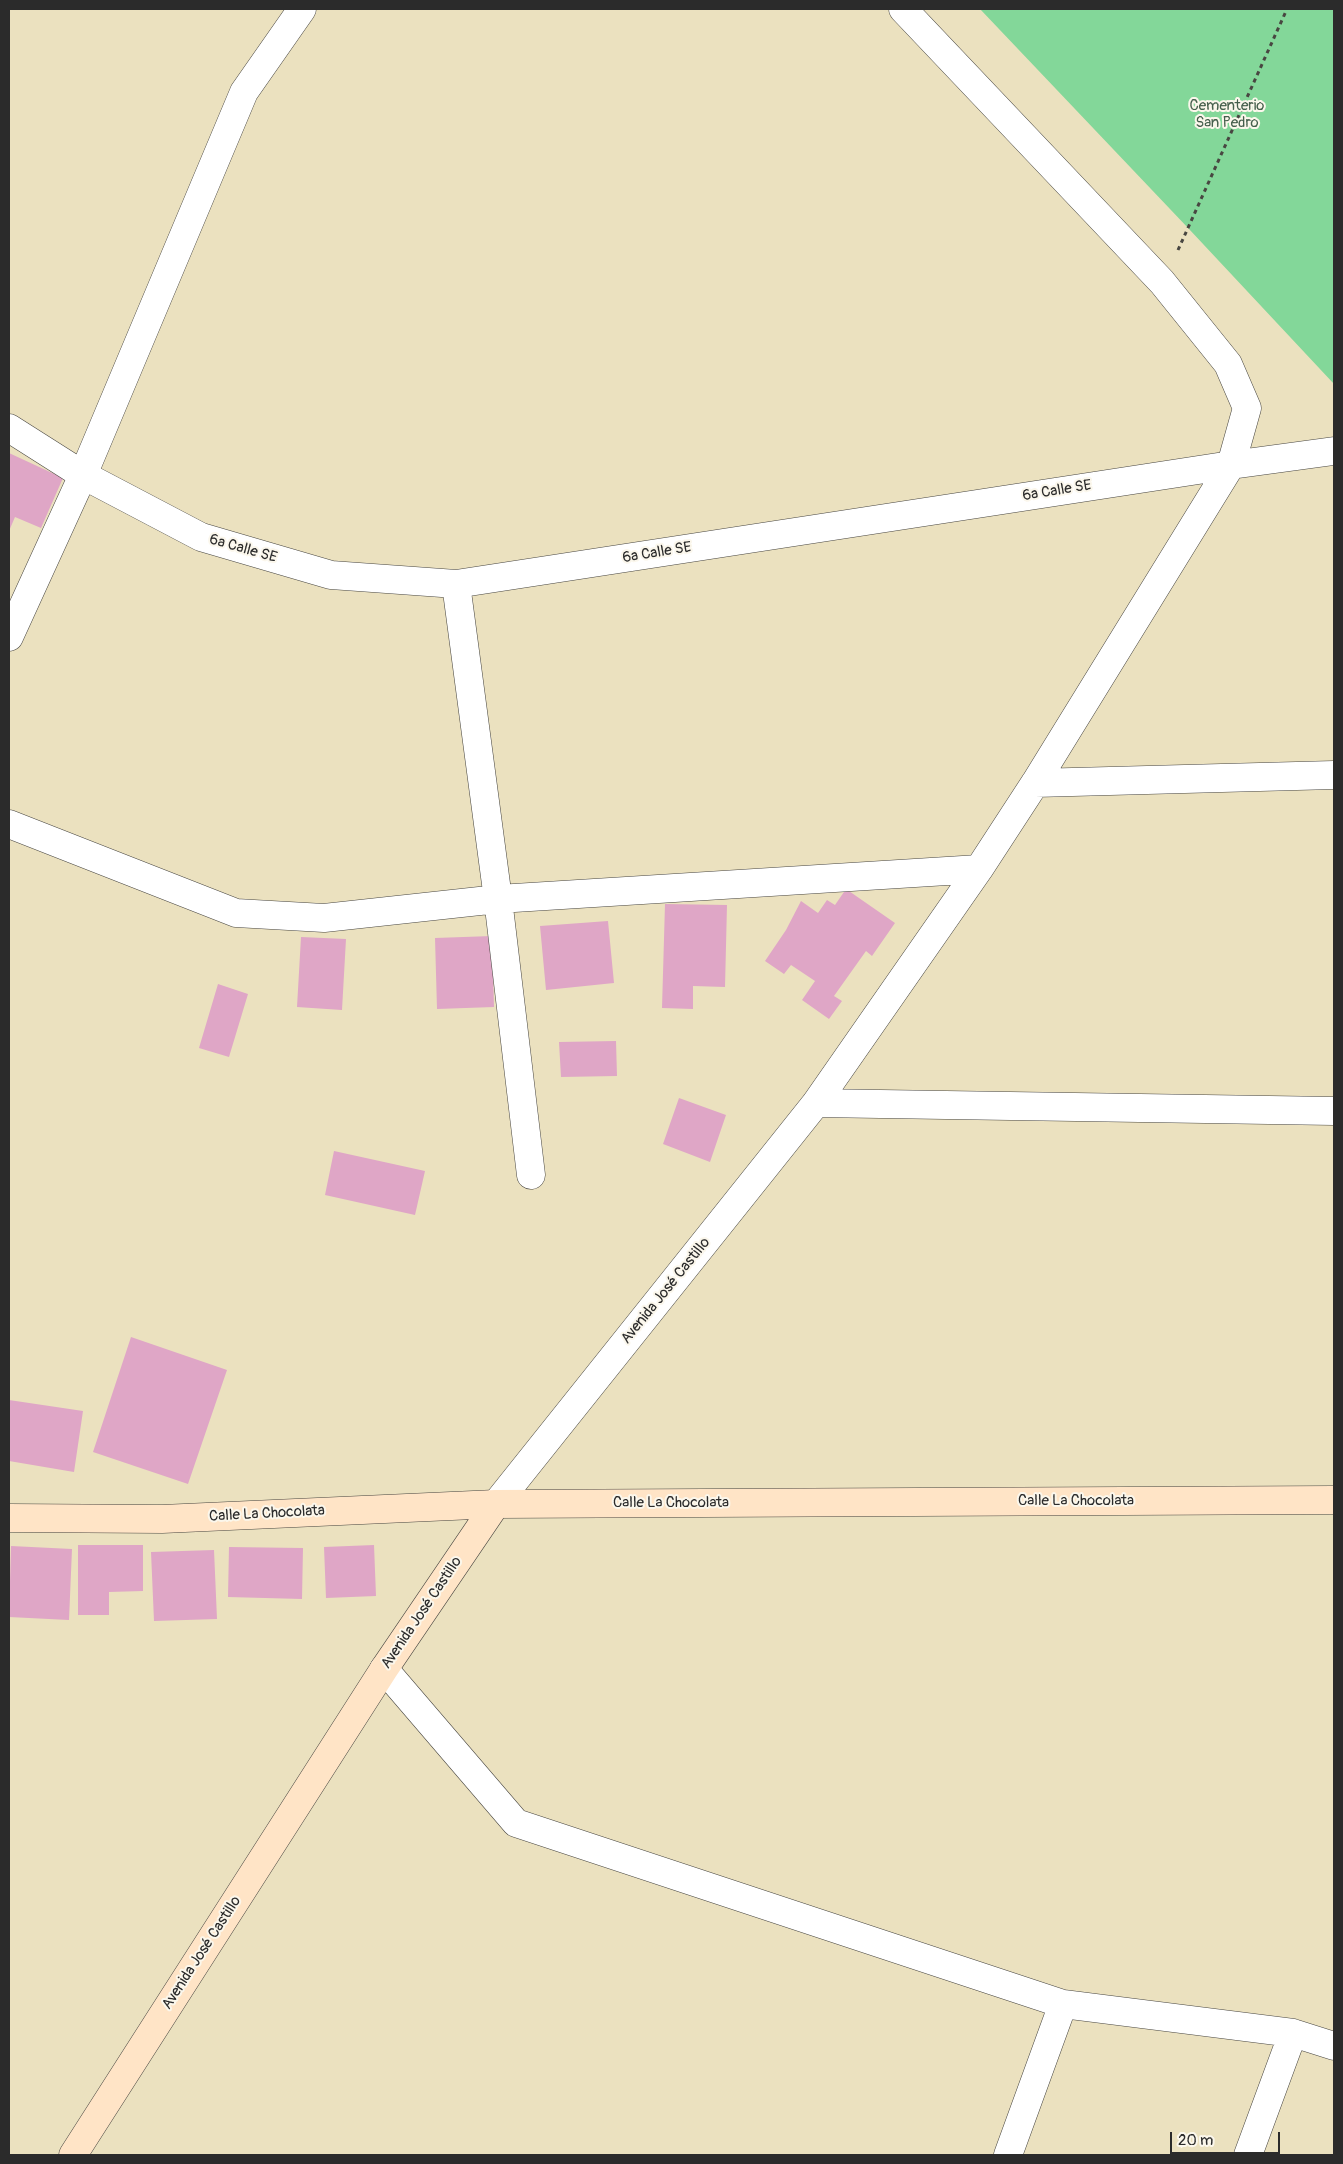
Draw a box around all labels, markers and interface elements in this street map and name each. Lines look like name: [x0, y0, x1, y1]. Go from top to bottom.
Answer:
park label: Cementerio San Pedro: [1190, 97, 1264, 132]
street label: 6a Calle SE: [1021, 477, 1093, 505]
street label: 6a Calle SE: [207, 531, 279, 567]
street label: 6a Calle SE: [621, 539, 693, 567]
street label: Avenida José Castillo: [618, 1234, 714, 1348]
street label: Calle La Chocolata: [1018, 1492, 1134, 1510]
street label: Calle La Chocolata: [613, 1494, 729, 1512]
street label: Calle La Chocolata: [209, 1502, 325, 1526]
street label: Avenida José Castillo: [378, 1553, 466, 1673]
street label: Avenida José Castillo: [159, 1893, 245, 2013]
scale bar: [1173, 2122, 1283, 2154]
text: 20 m: [1178, 2131, 1213, 2150]

